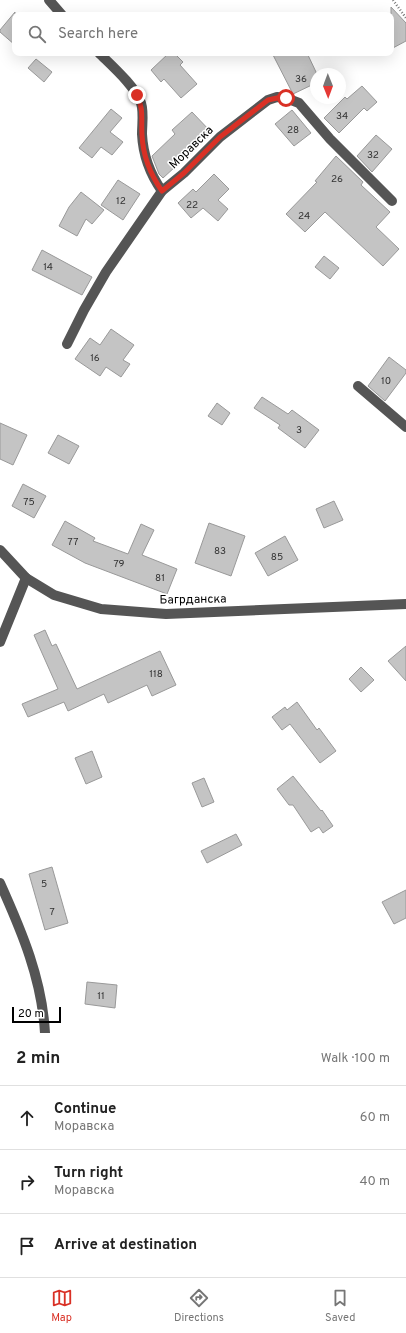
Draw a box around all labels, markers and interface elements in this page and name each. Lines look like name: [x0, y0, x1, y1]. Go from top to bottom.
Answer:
search box: [12, 12, 394, 56]
icon: search: [26, 23, 48, 45]
text: Search here: [58, 25, 138, 44]
north arrow: [310, 68, 346, 104]
house number: 36: [295, 73, 307, 86]
route end: [128, 86, 146, 104]
route start: [277, 89, 295, 107]
house number: 34: [336, 110, 348, 123]
street label: Моравска: [166, 123, 217, 173]
house number: 28: [287, 124, 299, 137]
house number: 32: [367, 149, 379, 162]
house number: 26: [331, 173, 343, 186]
house number: 12: [116, 195, 126, 208]
house number: 22: [186, 199, 198, 212]
house number: 24: [298, 210, 310, 223]
house number: 14: [43, 261, 53, 274]
house number: 16: [90, 352, 100, 365]
house number: 10: [381, 375, 391, 388]
house number: 3: [296, 424, 302, 437]
house number: 75: [23, 496, 35, 509]
house number: 77: [68, 536, 78, 549]
house number: 83: [214, 545, 226, 558]
house number: 85: [271, 551, 283, 564]
house number: 79: [113, 558, 125, 571]
house number: 81: [155, 572, 165, 585]
street label: Багрданска: [159, 591, 227, 609]
house number: 118: [149, 668, 163, 681]
house number: 5: [41, 878, 47, 891]
house number: 7: [49, 906, 55, 919]
house number: 11: [97, 990, 105, 1003]
scale bar: [12, 1005, 61, 1024]
text: 20 m: [18, 1007, 44, 1021]
text: 2 min: [16, 1048, 60, 1070]
text: Walk · 100 m: [321, 1051, 390, 1067]
text: Continue: [54, 1100, 116, 1119]
icon: ahead: [16, 1107, 38, 1129]
text: 60 m: [360, 1110, 390, 1126]
text: Моравска: [54, 1119, 114, 1135]
text: Turn right: [54, 1164, 123, 1183]
icon: right: [16, 1171, 38, 1193]
text: 40 m: [360, 1174, 390, 1190]
text: Моравска: [54, 1183, 114, 1199]
icon: arrive: [16, 1235, 38, 1257]
text: Arrive at destination: [54, 1236, 197, 1255]
tab: Map: [51, 1287, 73, 1325]
tab: Directions: [174, 1287, 224, 1325]
tab: Saved: [325, 1287, 355, 1325]

